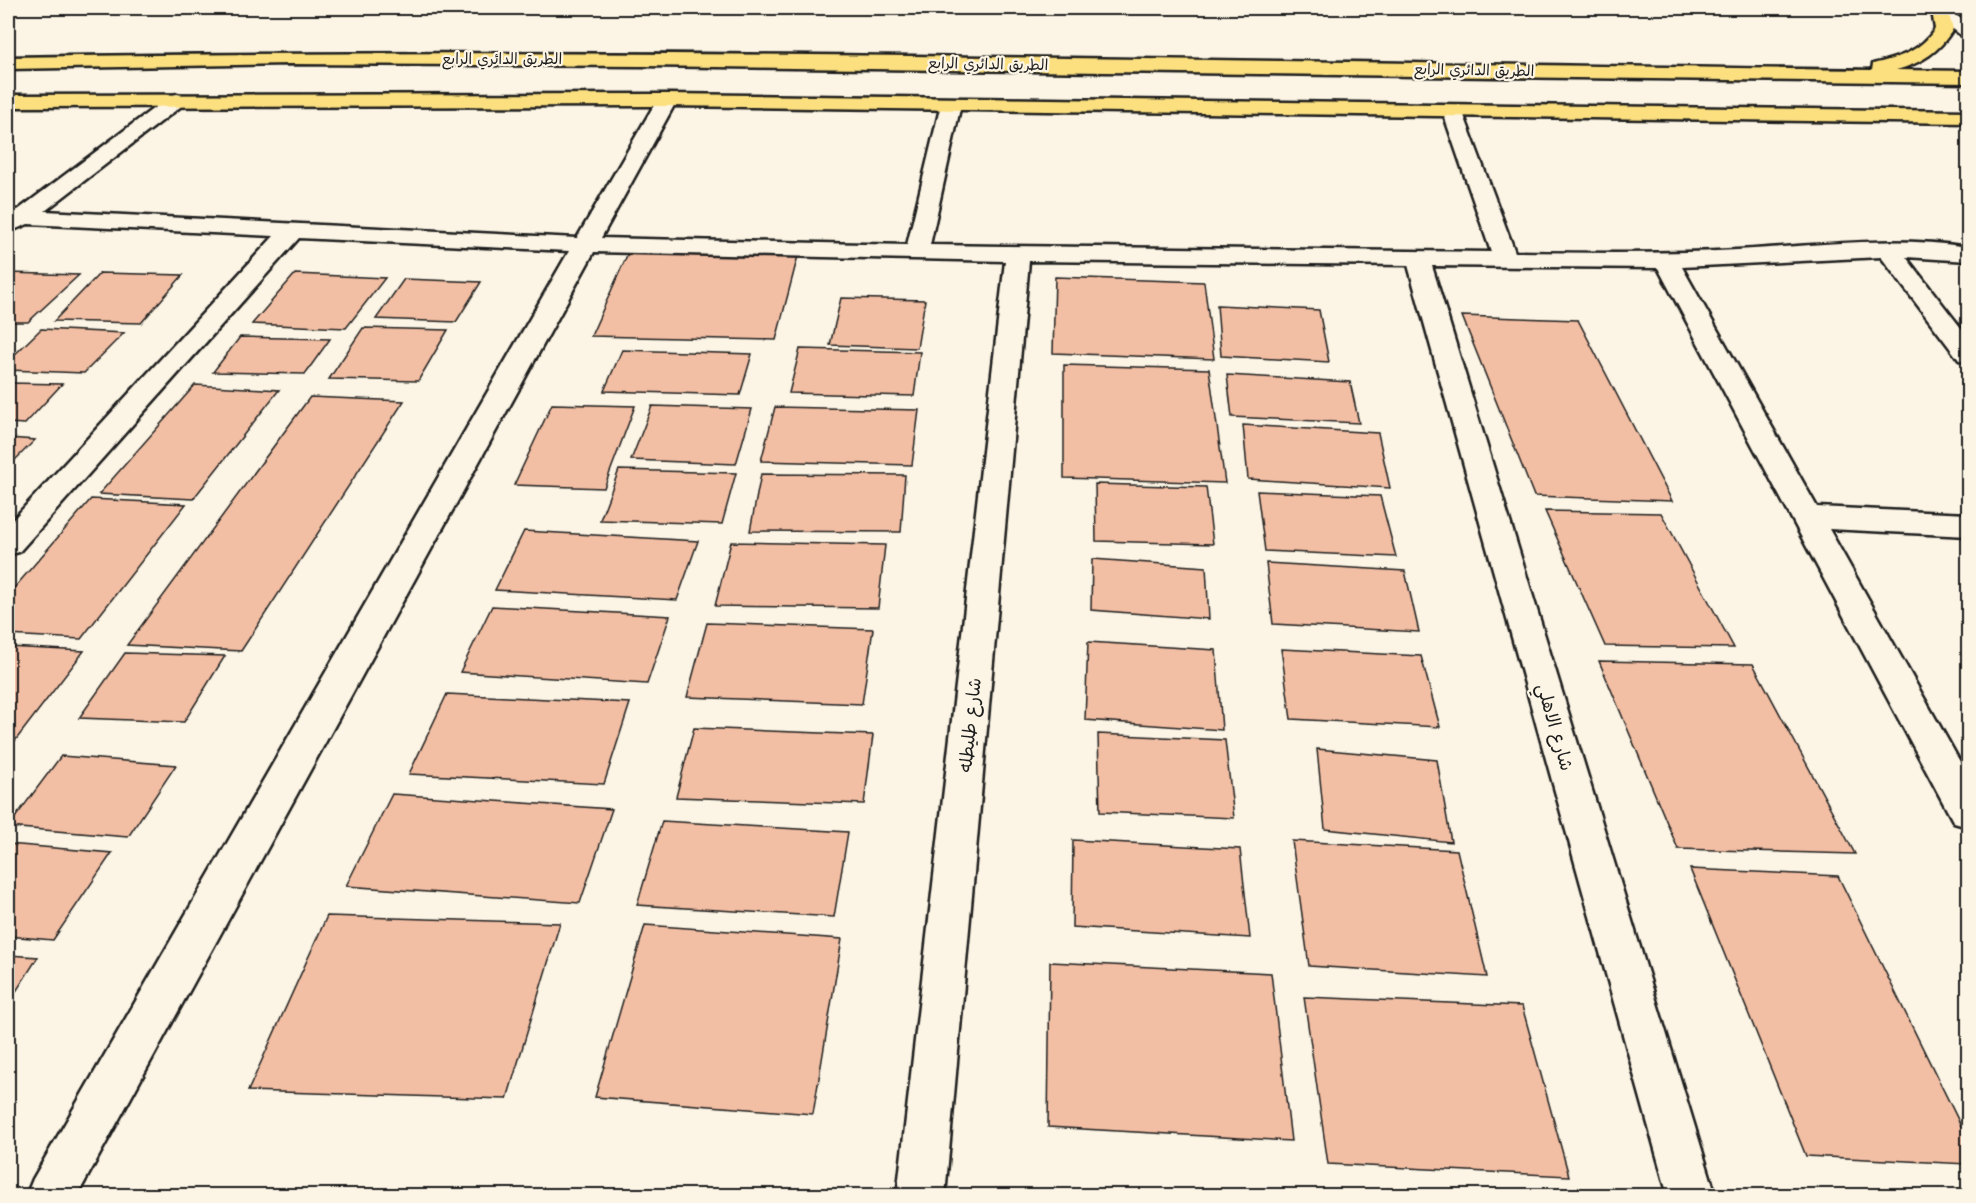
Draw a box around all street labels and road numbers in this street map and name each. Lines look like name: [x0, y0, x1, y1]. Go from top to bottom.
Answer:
street label: الطريق الدائري الرابع: [442, 49, 562, 70]
street label: الطريق الدائري الرابع: [928, 53, 1048, 76]
street label: الطريق الدائري الرابع: [1414, 59, 1534, 82]
street label: شارع طليطله: [953, 677, 987, 773]
street label: شارع الاهلي: [1527, 680, 1579, 775]

